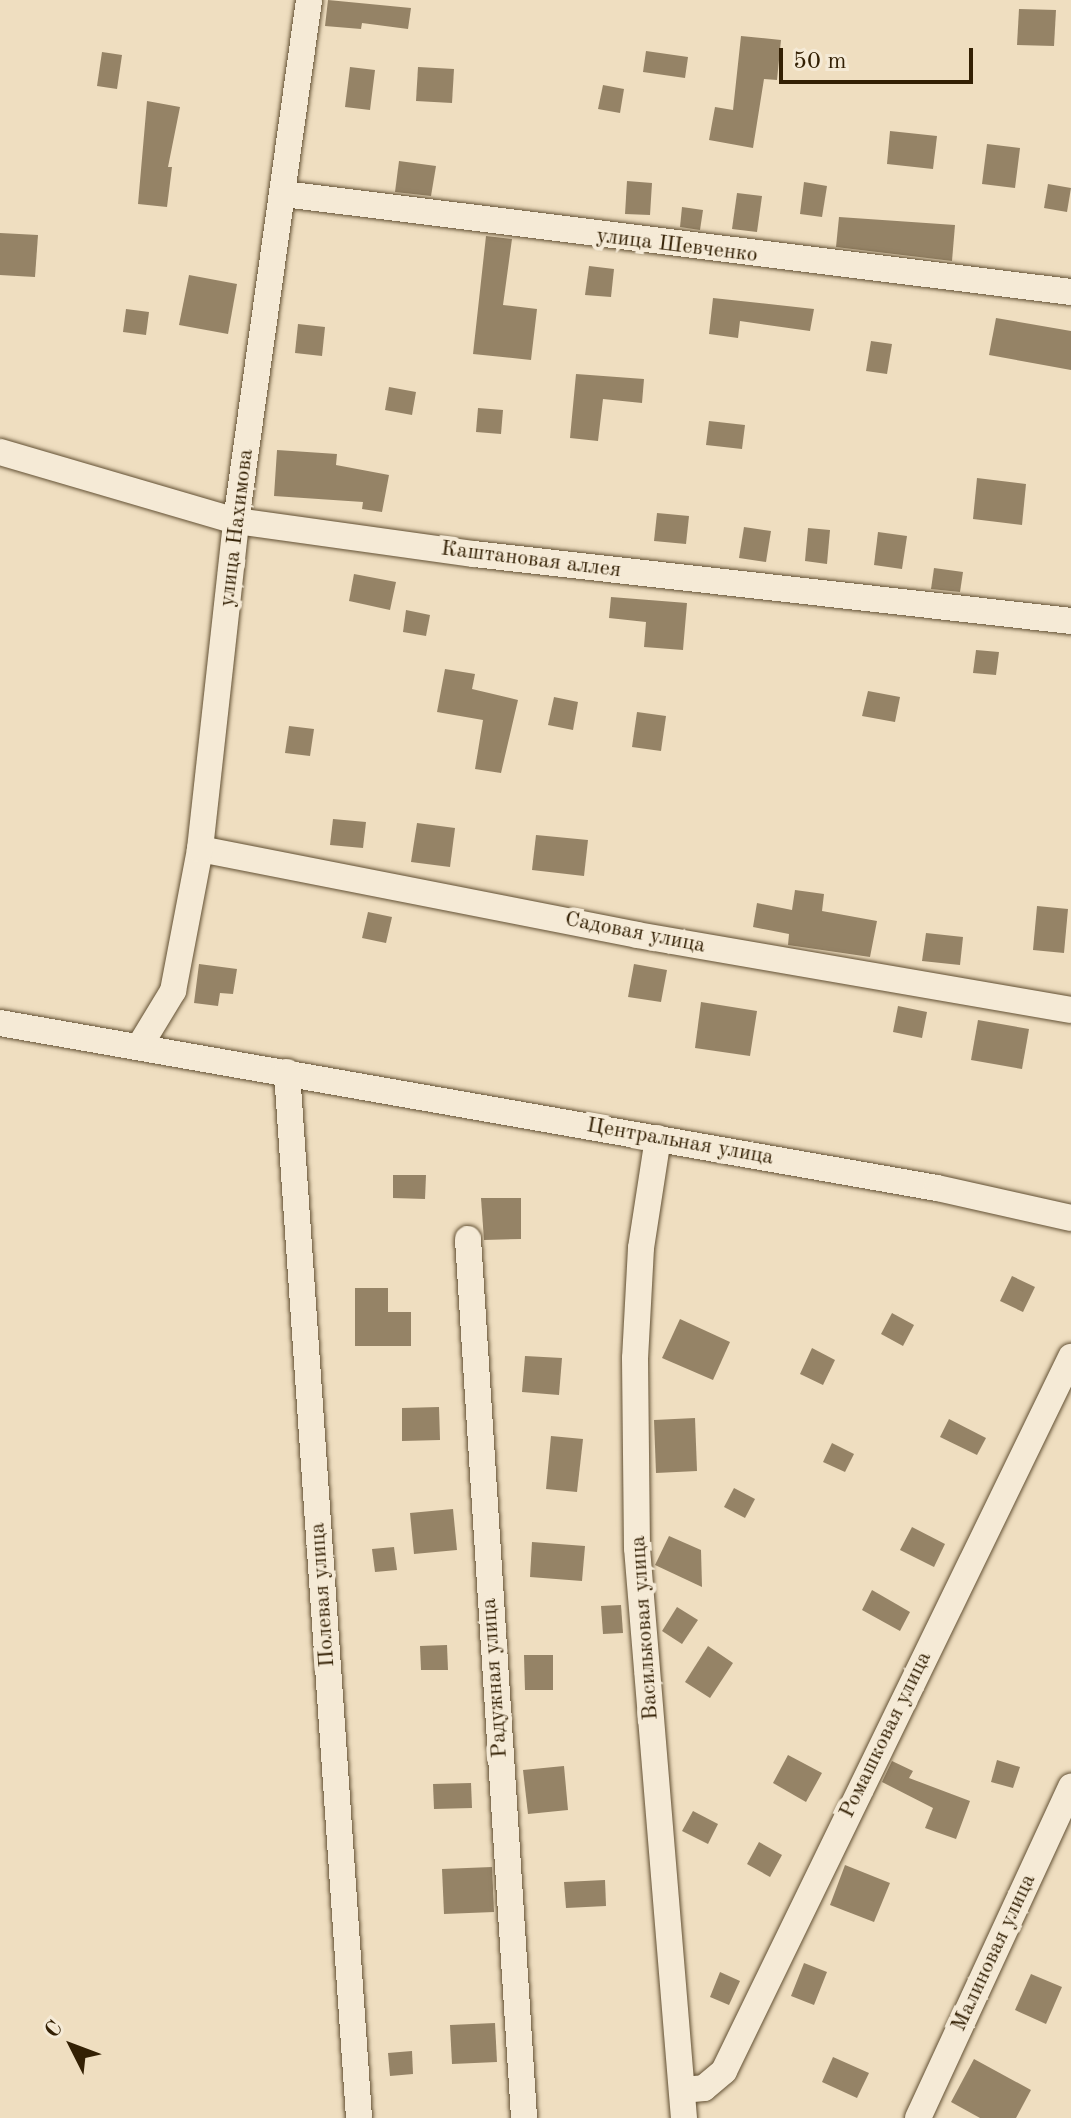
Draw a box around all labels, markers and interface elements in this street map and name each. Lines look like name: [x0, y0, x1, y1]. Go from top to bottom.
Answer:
scale bar: [783, 32, 977, 82]
text: 50 m: [793, 50, 847, 74]
street label: улица Шевченко: [595, 223, 759, 269]
street label: улица Нахимова: [214, 448, 260, 608]
street label: Каштановая аллея: [439, 536, 623, 584]
street label: Садовая улица: [562, 906, 708, 960]
street label: Центральная улица: [584, 1113, 776, 1171]
street label: Полевая улица: [305, 1522, 341, 1668]
street label: Васильковая улица: [625, 1535, 665, 1721]
street label: Радужная улица: [476, 1597, 514, 1759]
street label: Ромашковая улица: [834, 1647, 938, 1823]
street label: Малиновая улица: [946, 1870, 1042, 2036]
north arrow: [32, 2006, 112, 2086]
text: С: [41, 2017, 67, 2043]

